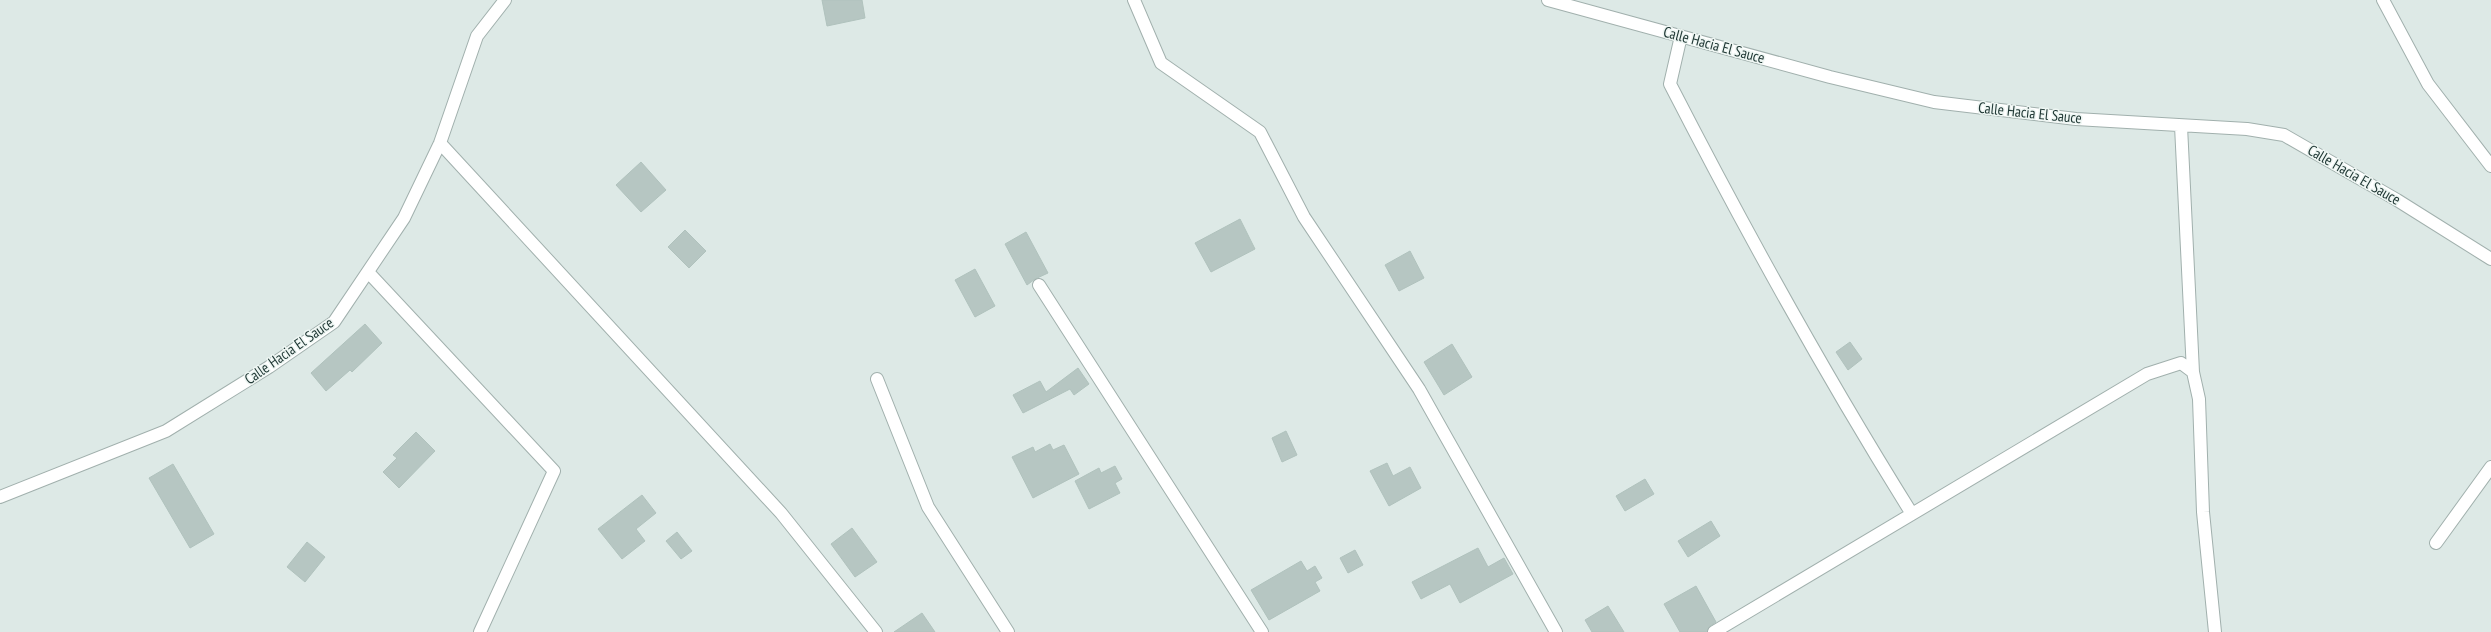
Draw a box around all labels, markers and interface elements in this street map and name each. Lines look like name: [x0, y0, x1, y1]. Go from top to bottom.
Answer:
street label: Calle Hacia El Sauce: [1661, 22, 1767, 67]
street label: Calle Hacia El Sauce: [1977, 98, 2083, 127]
street label: Calle Hacia El Sauce: [2304, 140, 2404, 209]
street label: Calle Hacia El Sauce: [241, 313, 337, 388]

